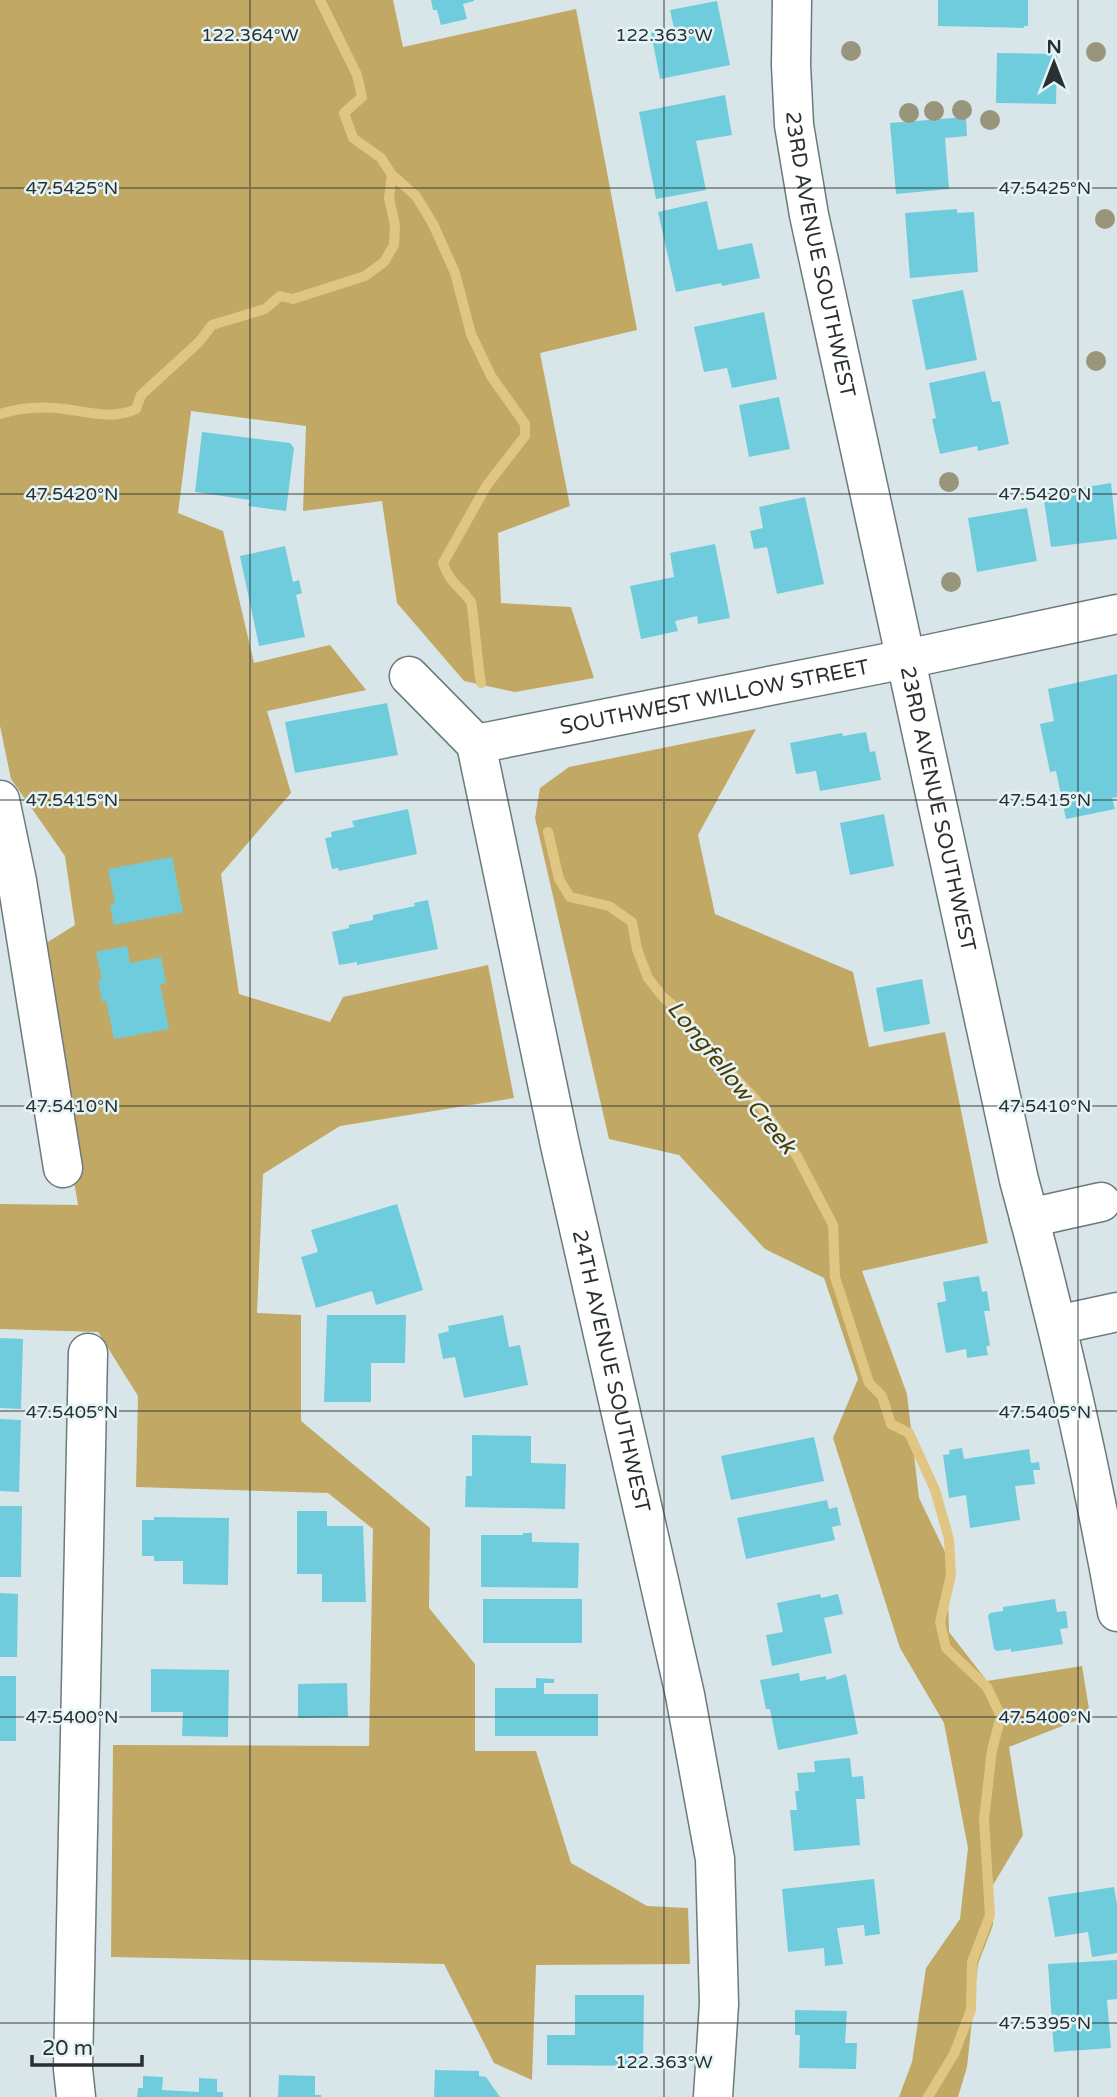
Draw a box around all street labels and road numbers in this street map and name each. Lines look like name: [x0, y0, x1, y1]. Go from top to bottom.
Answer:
street label: 23RD AVENUE SOUTHWEST: [780, 111, 860, 400]
street label: SOUTHWEST WILLOW STREET: [558, 655, 871, 740]
street label: 23RD AVENUE SOUTHWEST: [895, 664, 981, 954]
street label: 24TH AVENUE SOUTHWEST: [567, 1227, 655, 1515]

